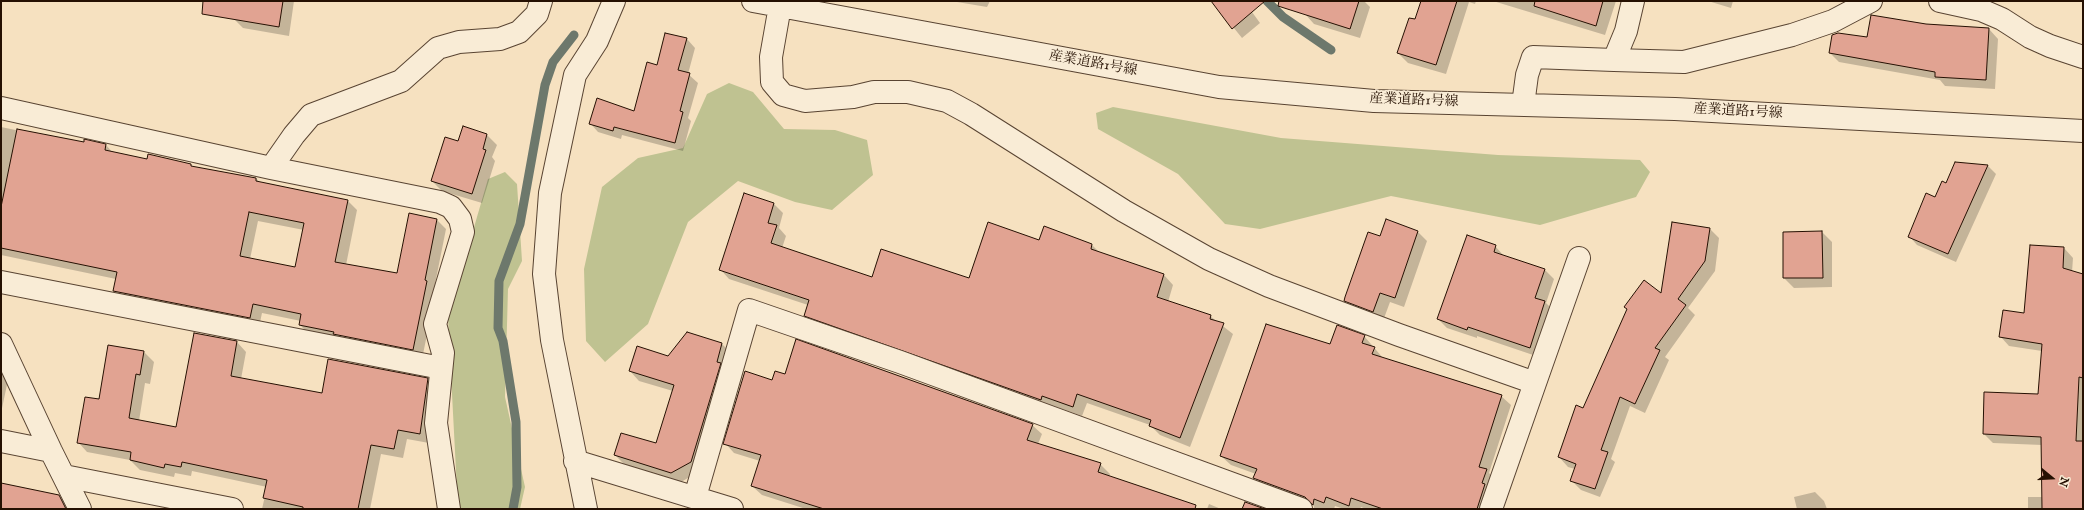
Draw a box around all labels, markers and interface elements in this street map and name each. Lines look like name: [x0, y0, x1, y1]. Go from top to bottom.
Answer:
street label: 産業道路1号線: [1048, 48, 1138, 80]
street label: 産業道路1号線: [1369, 91, 1459, 111]
street label: 産業道路1号線: [1693, 101, 1783, 123]
north arrow: [2032, 458, 2072, 498]
text: N: [2055, 475, 2072, 488]

